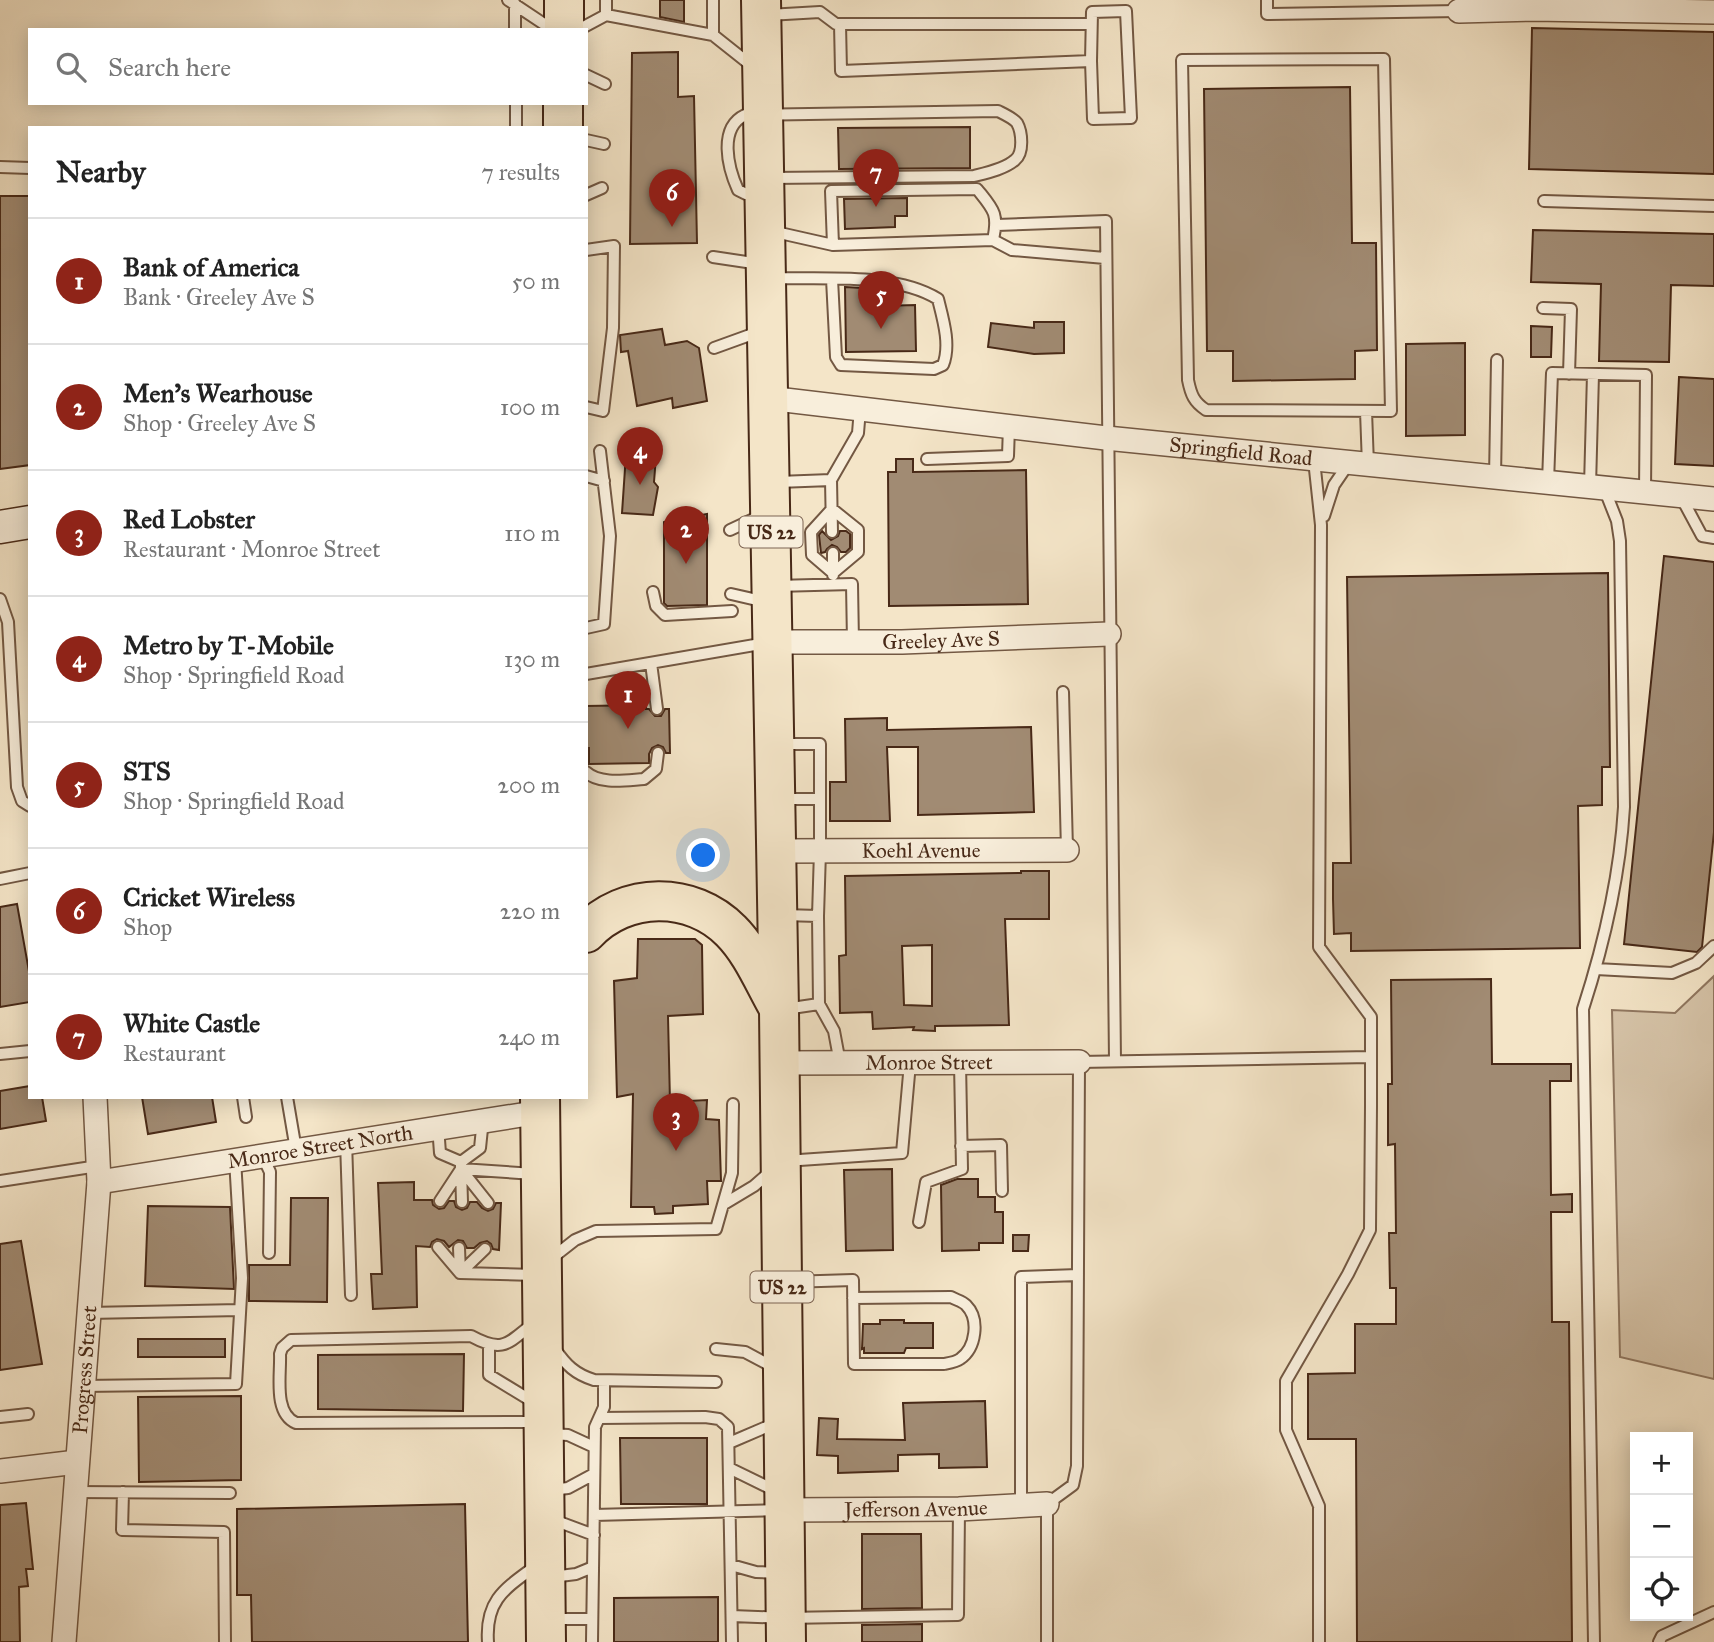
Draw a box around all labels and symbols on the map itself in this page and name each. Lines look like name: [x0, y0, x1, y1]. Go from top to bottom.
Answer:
pin: 7: [853, 149, 899, 207]
pin: 6: [649, 169, 695, 227]
pin: 5: [858, 271, 904, 329]
pin: 4: [617, 427, 663, 485]
street label: Springfield Road: [1168, 431, 1314, 472]
pin: 2: [663, 506, 709, 564]
road number: US 22: [740, 516, 802, 548]
street label: Greeley Ave S: [882, 625, 1000, 655]
pin: 1: [605, 671, 651, 729]
street label: Koehl Avenue: [861, 837, 981, 864]
your location: [686, 838, 720, 872]
street label: Monroe Street: [865, 1049, 993, 1076]
pin: 3: [653, 1093, 699, 1151]
street label: Monroe Street North: [226, 1119, 415, 1174]
road number: US 22: [750, 1272, 814, 1302]
street label: Progress Street: [67, 1304, 103, 1435]
street label: Jefferson Avenue: [842, 1494, 989, 1523]

